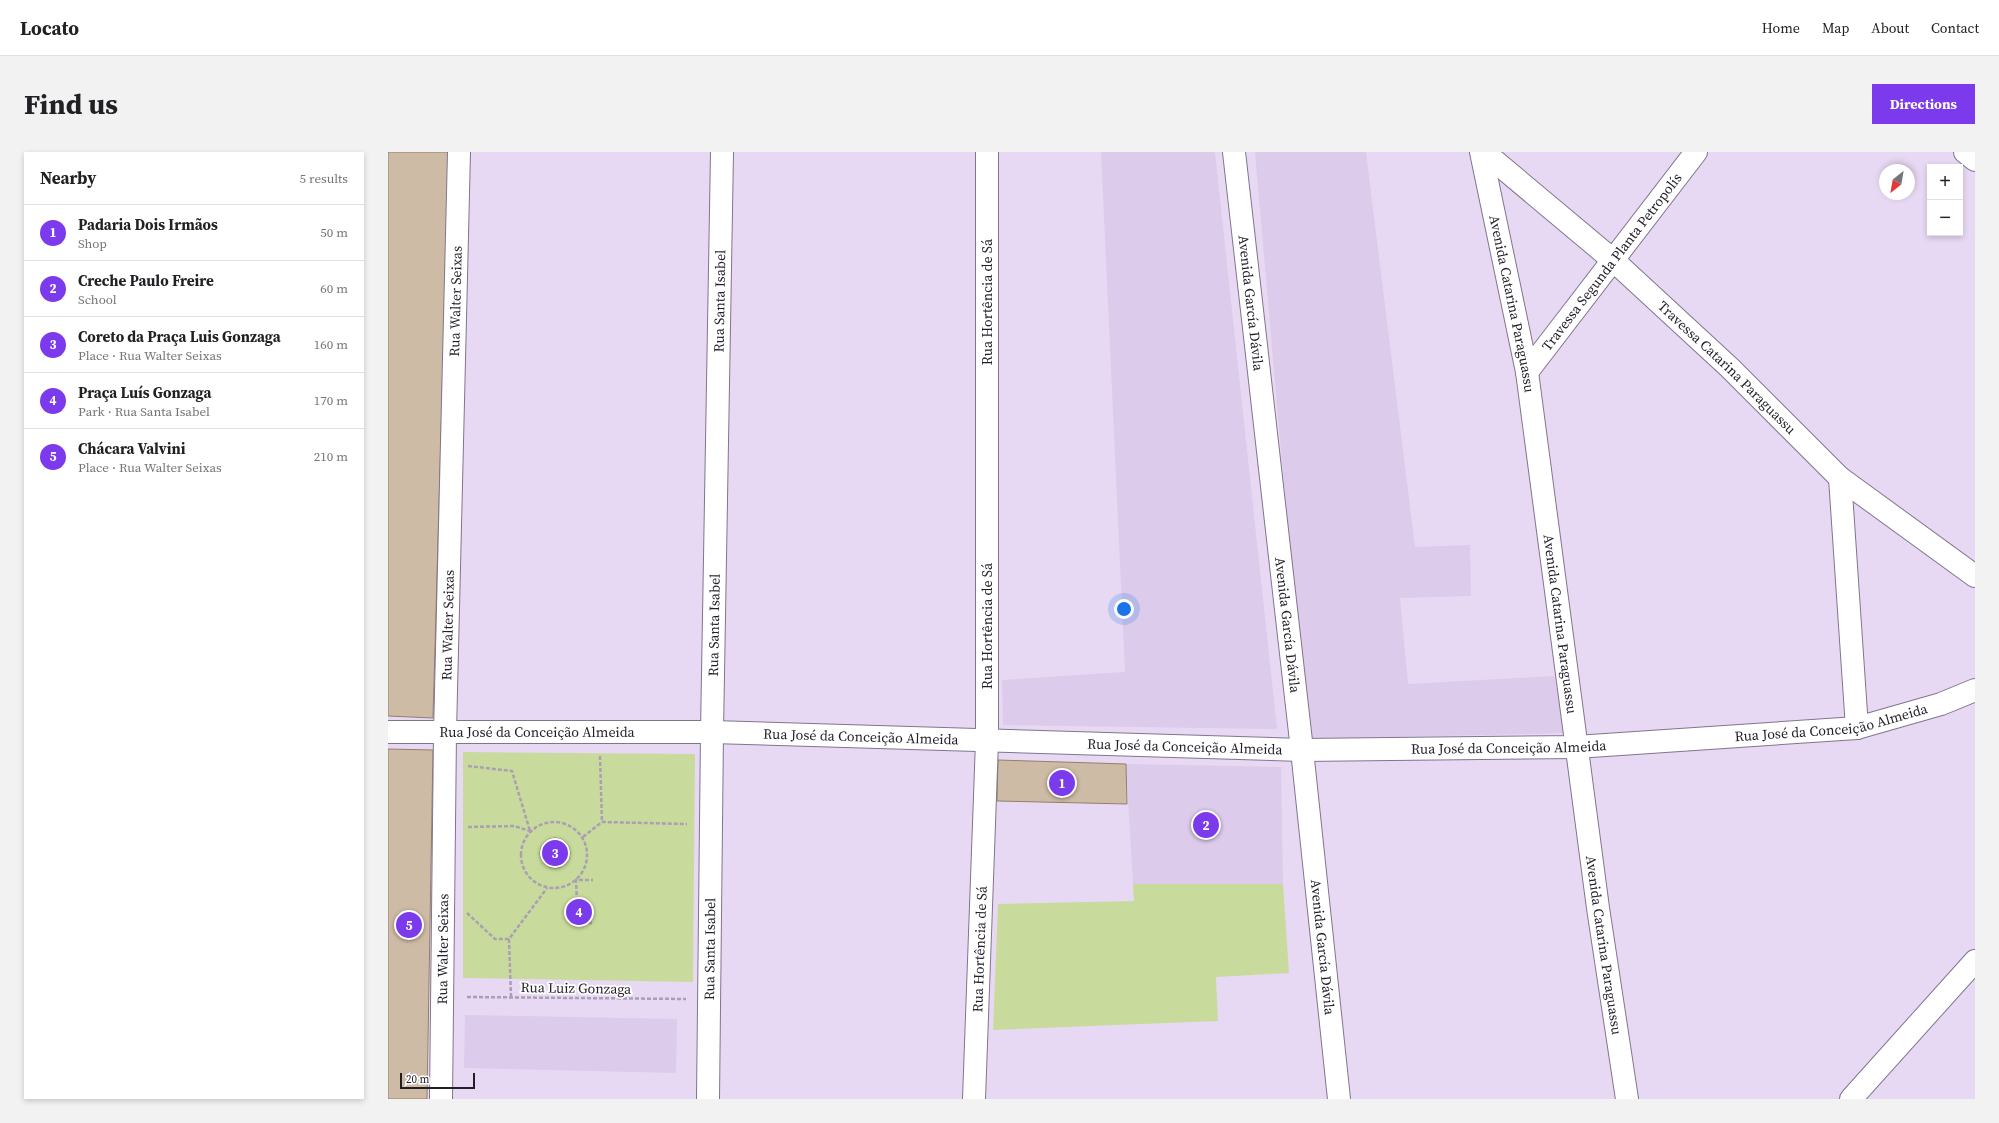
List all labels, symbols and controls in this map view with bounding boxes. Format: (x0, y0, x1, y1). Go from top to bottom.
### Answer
text: Locato (20, 15, 79, 41)
text: Home (1762, 18, 1800, 38)
text: Map (1822, 18, 1849, 38)
text: About (1871, 18, 1909, 38)
text: Contact (1931, 18, 1979, 38)
button: Directions (1872, 84, 1975, 124)
text: Find us (24, 85, 118, 123)
north arrow (1879, 164, 1915, 200)
map controls (1927, 164, 1963, 236)
button: + (1927, 164, 1963, 200)
text: Nearby (40, 166, 96, 190)
street label: Travessa Segunda Planta Petropolís (1537, 169, 1686, 355)
text: 5 results (300, 170, 348, 187)
button: − (1927, 200, 1963, 236)
street label: Avenida Catarina Paraguassu (1484, 213, 1540, 394)
text: Padaria Dois Irmãos (78, 214, 218, 235)
text: 1 (49, 224, 57, 241)
text: 50 m (320, 224, 348, 241)
street label: Avenida García Dávila (1234, 234, 1269, 373)
text: Shop (78, 235, 107, 252)
street label: Rua Hortência de Sá (977, 238, 997, 365)
street label: Rua Walter Seixas (444, 246, 467, 357)
street label: Rua Santa Isabel (709, 250, 730, 353)
text: Creche Paulo Freire (78, 270, 214, 291)
text: 2 (49, 280, 57, 297)
text: 60 m (320, 280, 348, 297)
text: School (78, 291, 117, 308)
street label: Travessa Catarina Paraguassu (1653, 296, 1801, 439)
text: Coreto da Praça Luis Gonzaga (78, 326, 281, 347)
text: 3 (49, 336, 57, 353)
text: 160 m (314, 336, 348, 353)
text: Place · Rua Walter Seixas (78, 347, 222, 364)
text: Praça Luís Gonzaga (78, 382, 211, 403)
text: 4 (49, 392, 57, 409)
text: 170 m (314, 392, 348, 409)
text: Park · Rua Santa Isabel (78, 403, 210, 420)
text: Chácara Valvini (78, 438, 185, 459)
text: 5 (49, 448, 57, 465)
text: 210 m (314, 448, 348, 465)
text: Place · Rua Walter Seixas (78, 459, 222, 476)
street label: Avenida Catarina Paraguassu (1539, 533, 1582, 715)
street label: Avenida García Dávila (1270, 556, 1306, 695)
street label: Rua Hortência de Sá (977, 562, 997, 689)
street label: Rua Walter Seixas (436, 569, 459, 681)
street label: Rua Santa Isabel (703, 574, 725, 676)
your location (1114, 599, 1134, 619)
street label: Rua José da Conceição Almeida (1734, 698, 1931, 746)
street label: Rua José da Conceição Almeida (439, 722, 636, 742)
street label: Rua José da Conceição Almeida (763, 724, 960, 750)
street label: Rua José da Conceição Almeida (1087, 733, 1284, 759)
street label: Rua José da Conceição Almeida (1411, 735, 1608, 759)
pin: 1 (1049, 768, 1075, 798)
pin: 2 (1193, 810, 1219, 840)
pin: 3 (542, 838, 568, 868)
street label: Avenida Catarina Paraguassu (1581, 854, 1627, 1036)
street label: Avenida García Dávila (1306, 878, 1340, 1017)
street label: Rua Hortência de Sá (967, 885, 992, 1013)
street label: Rua Walter Seixas (432, 894, 453, 1004)
pin: 4 (566, 897, 592, 927)
street label: Rua Santa Isabel (699, 898, 720, 1000)
pin: 5 (396, 910, 422, 940)
street label: Rua Luiz Gonzaga (520, 977, 632, 999)
scale bar (400, 1071, 475, 1090)
text: 20 m (406, 1072, 429, 1087)

